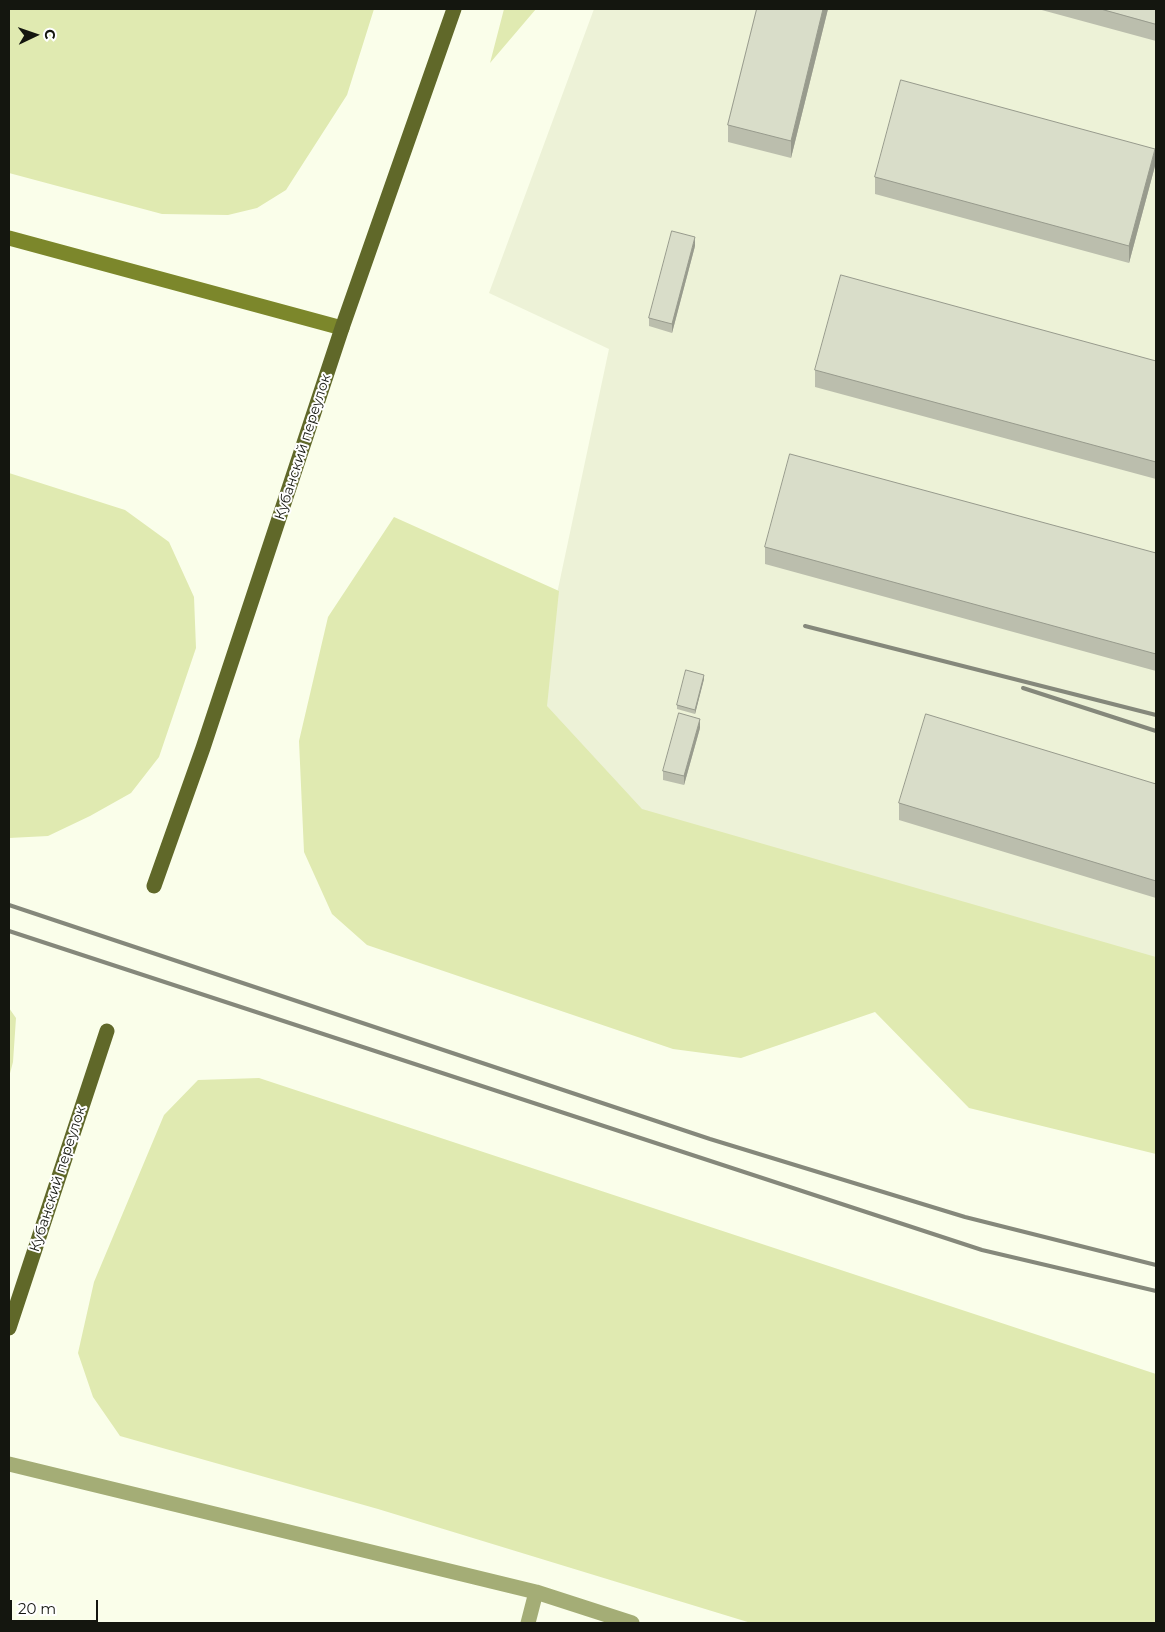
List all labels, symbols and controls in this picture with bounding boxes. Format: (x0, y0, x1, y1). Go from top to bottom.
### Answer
north arrow (10, 10, 60, 60)
text: С (41, 29, 59, 40)
street label: Кубанский переулок (271, 372, 335, 522)
street label: Кубанский переулок (26, 1104, 90, 1254)
scale bar (12, 1590, 100, 1622)
text: 20 m (18, 1599, 56, 1618)

